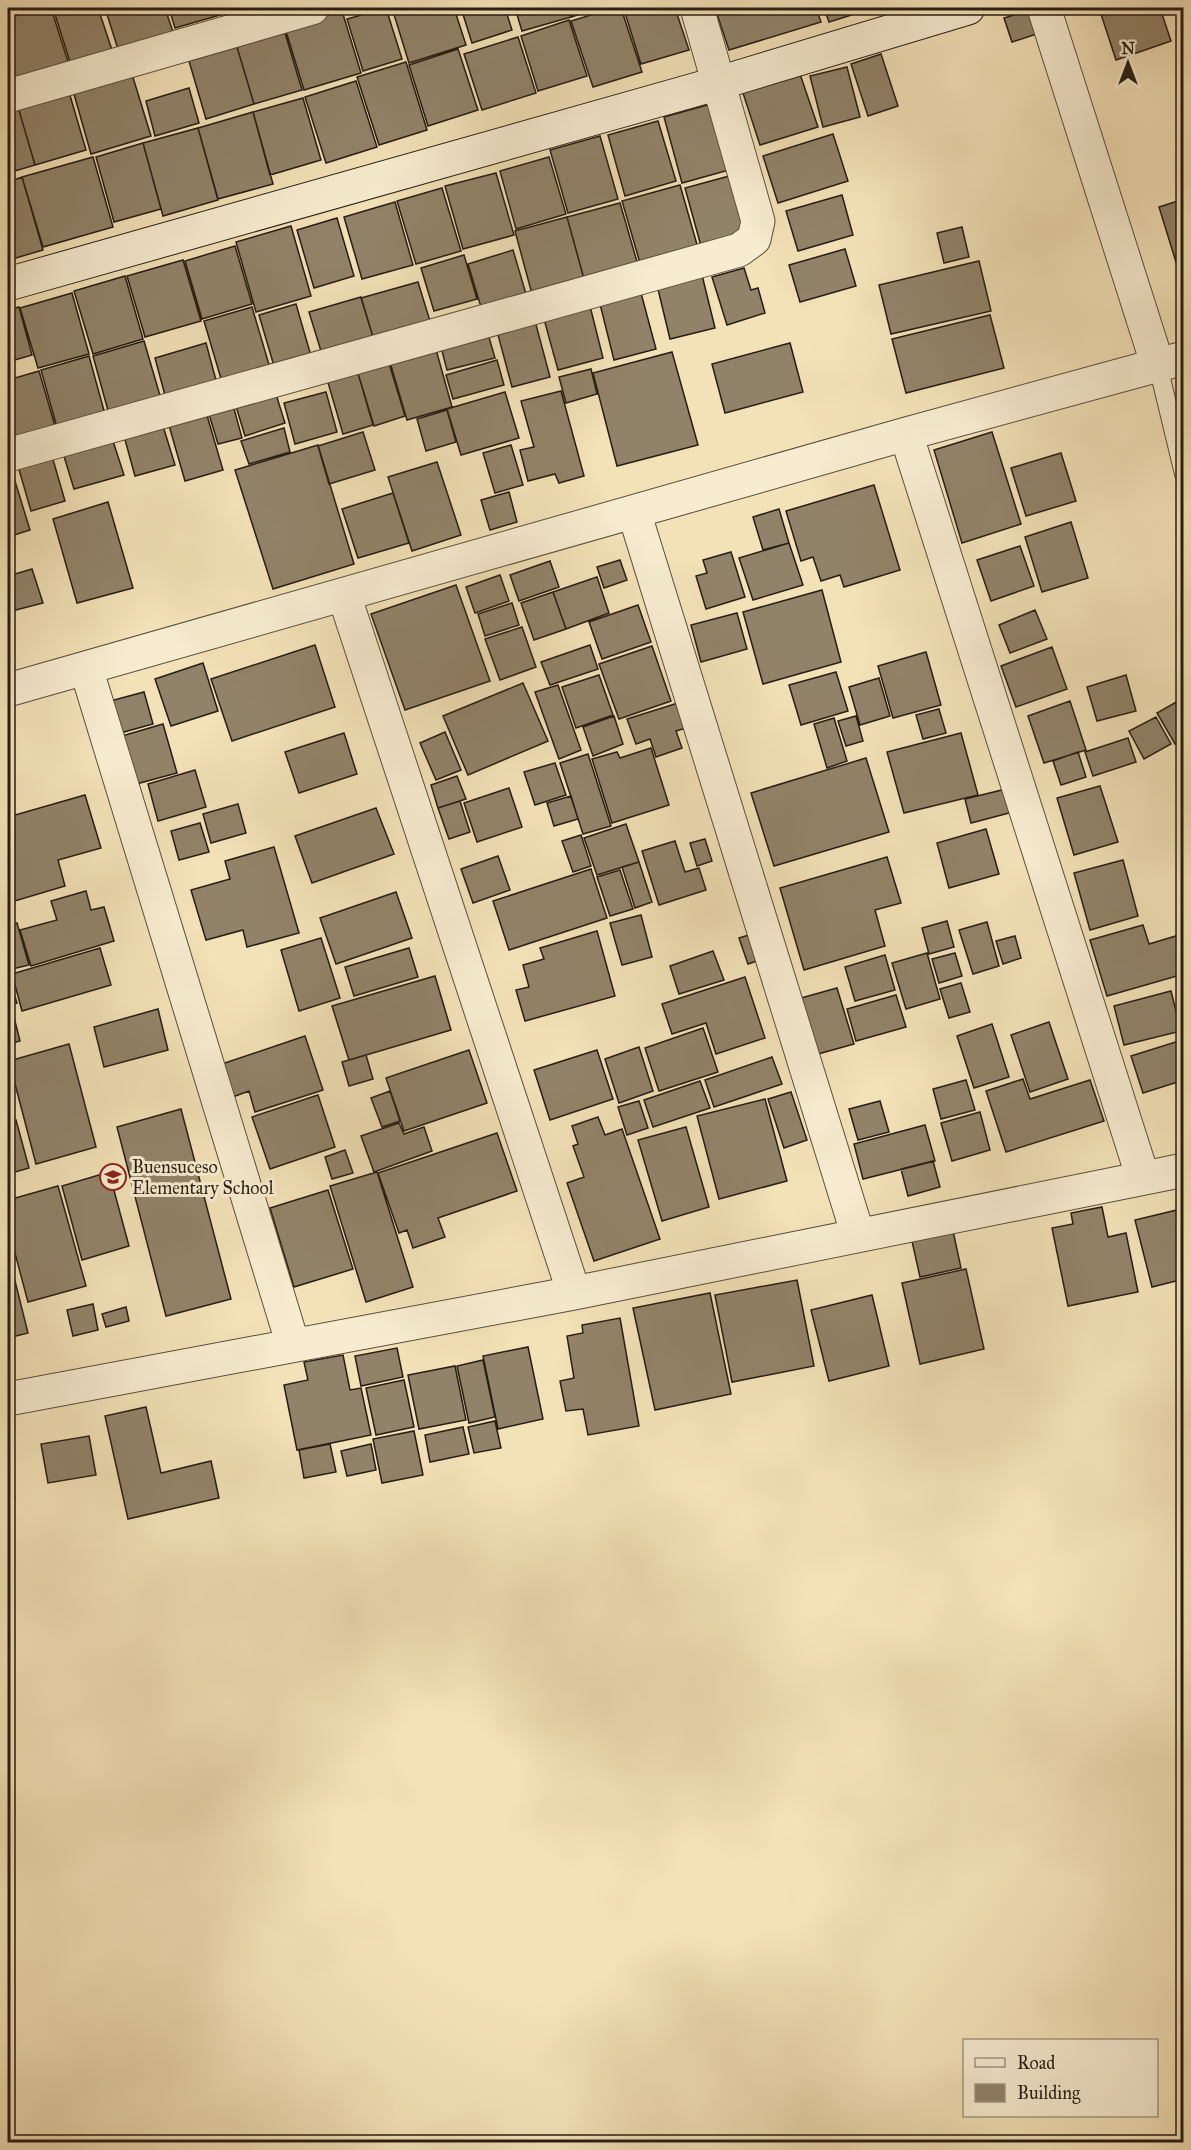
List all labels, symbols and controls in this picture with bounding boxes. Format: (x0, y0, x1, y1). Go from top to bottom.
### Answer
north arrow (1098, 33, 1158, 93)
text: N (1121, 39, 1135, 58)
place label: Buensuceso Elementary School (132, 1156, 274, 1199)
school or university icon: Buensuceso Elementary School (98, 1162, 128, 1192)
legend (963, 2039, 1158, 2117)
text: Road (1017, 2052, 1055, 2074)
text: Building (1017, 2082, 1081, 2105)

